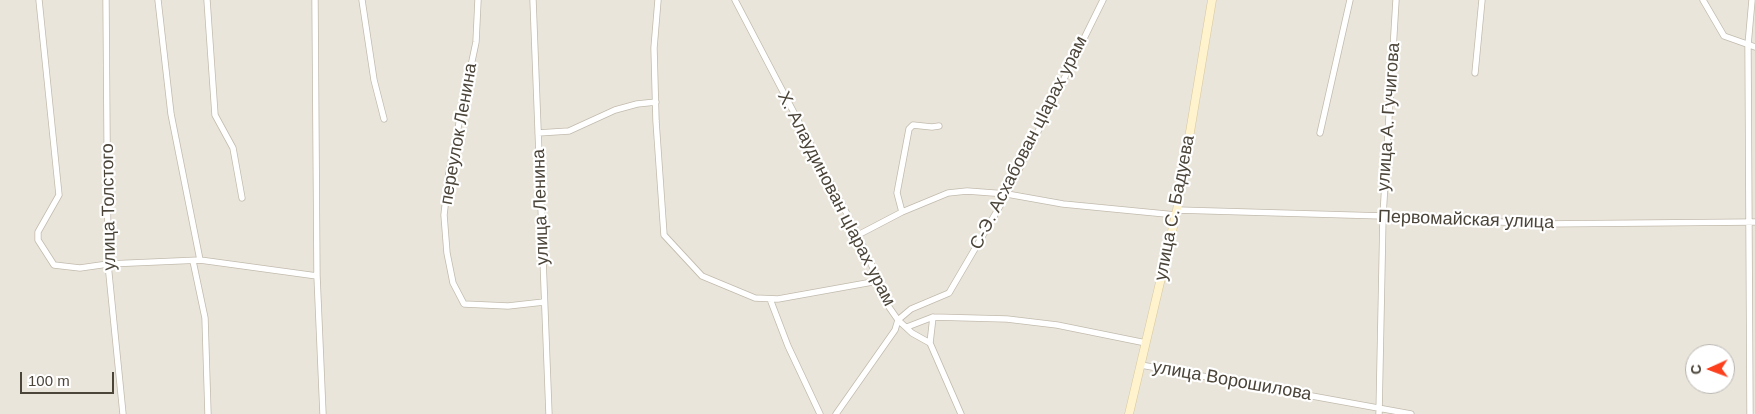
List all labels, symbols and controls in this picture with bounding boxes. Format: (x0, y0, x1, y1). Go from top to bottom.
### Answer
street label: С-Э. Асхабован цIарах урам (966, 33, 1092, 253)
street label: улица А. Гучигова (1373, 42, 1405, 192)
street label: переулок Ленина (436, 61, 482, 207)
street label: Х. Алаудинован цIарах урам (772, 88, 900, 310)
street label: улица С. Бадуева (1150, 133, 1200, 283)
street label: улица Толстого (97, 143, 121, 271)
street label: улица Ленина (528, 149, 554, 265)
street label: Первомайская улица (1378, 206, 1554, 234)
north arrow (1685, 344, 1735, 394)
street label: улица Ворошилова (1151, 356, 1313, 406)
scale bar (22, 362, 116, 394)
text: С (1688, 364, 1704, 375)
text: 100 m (28, 372, 70, 389)

